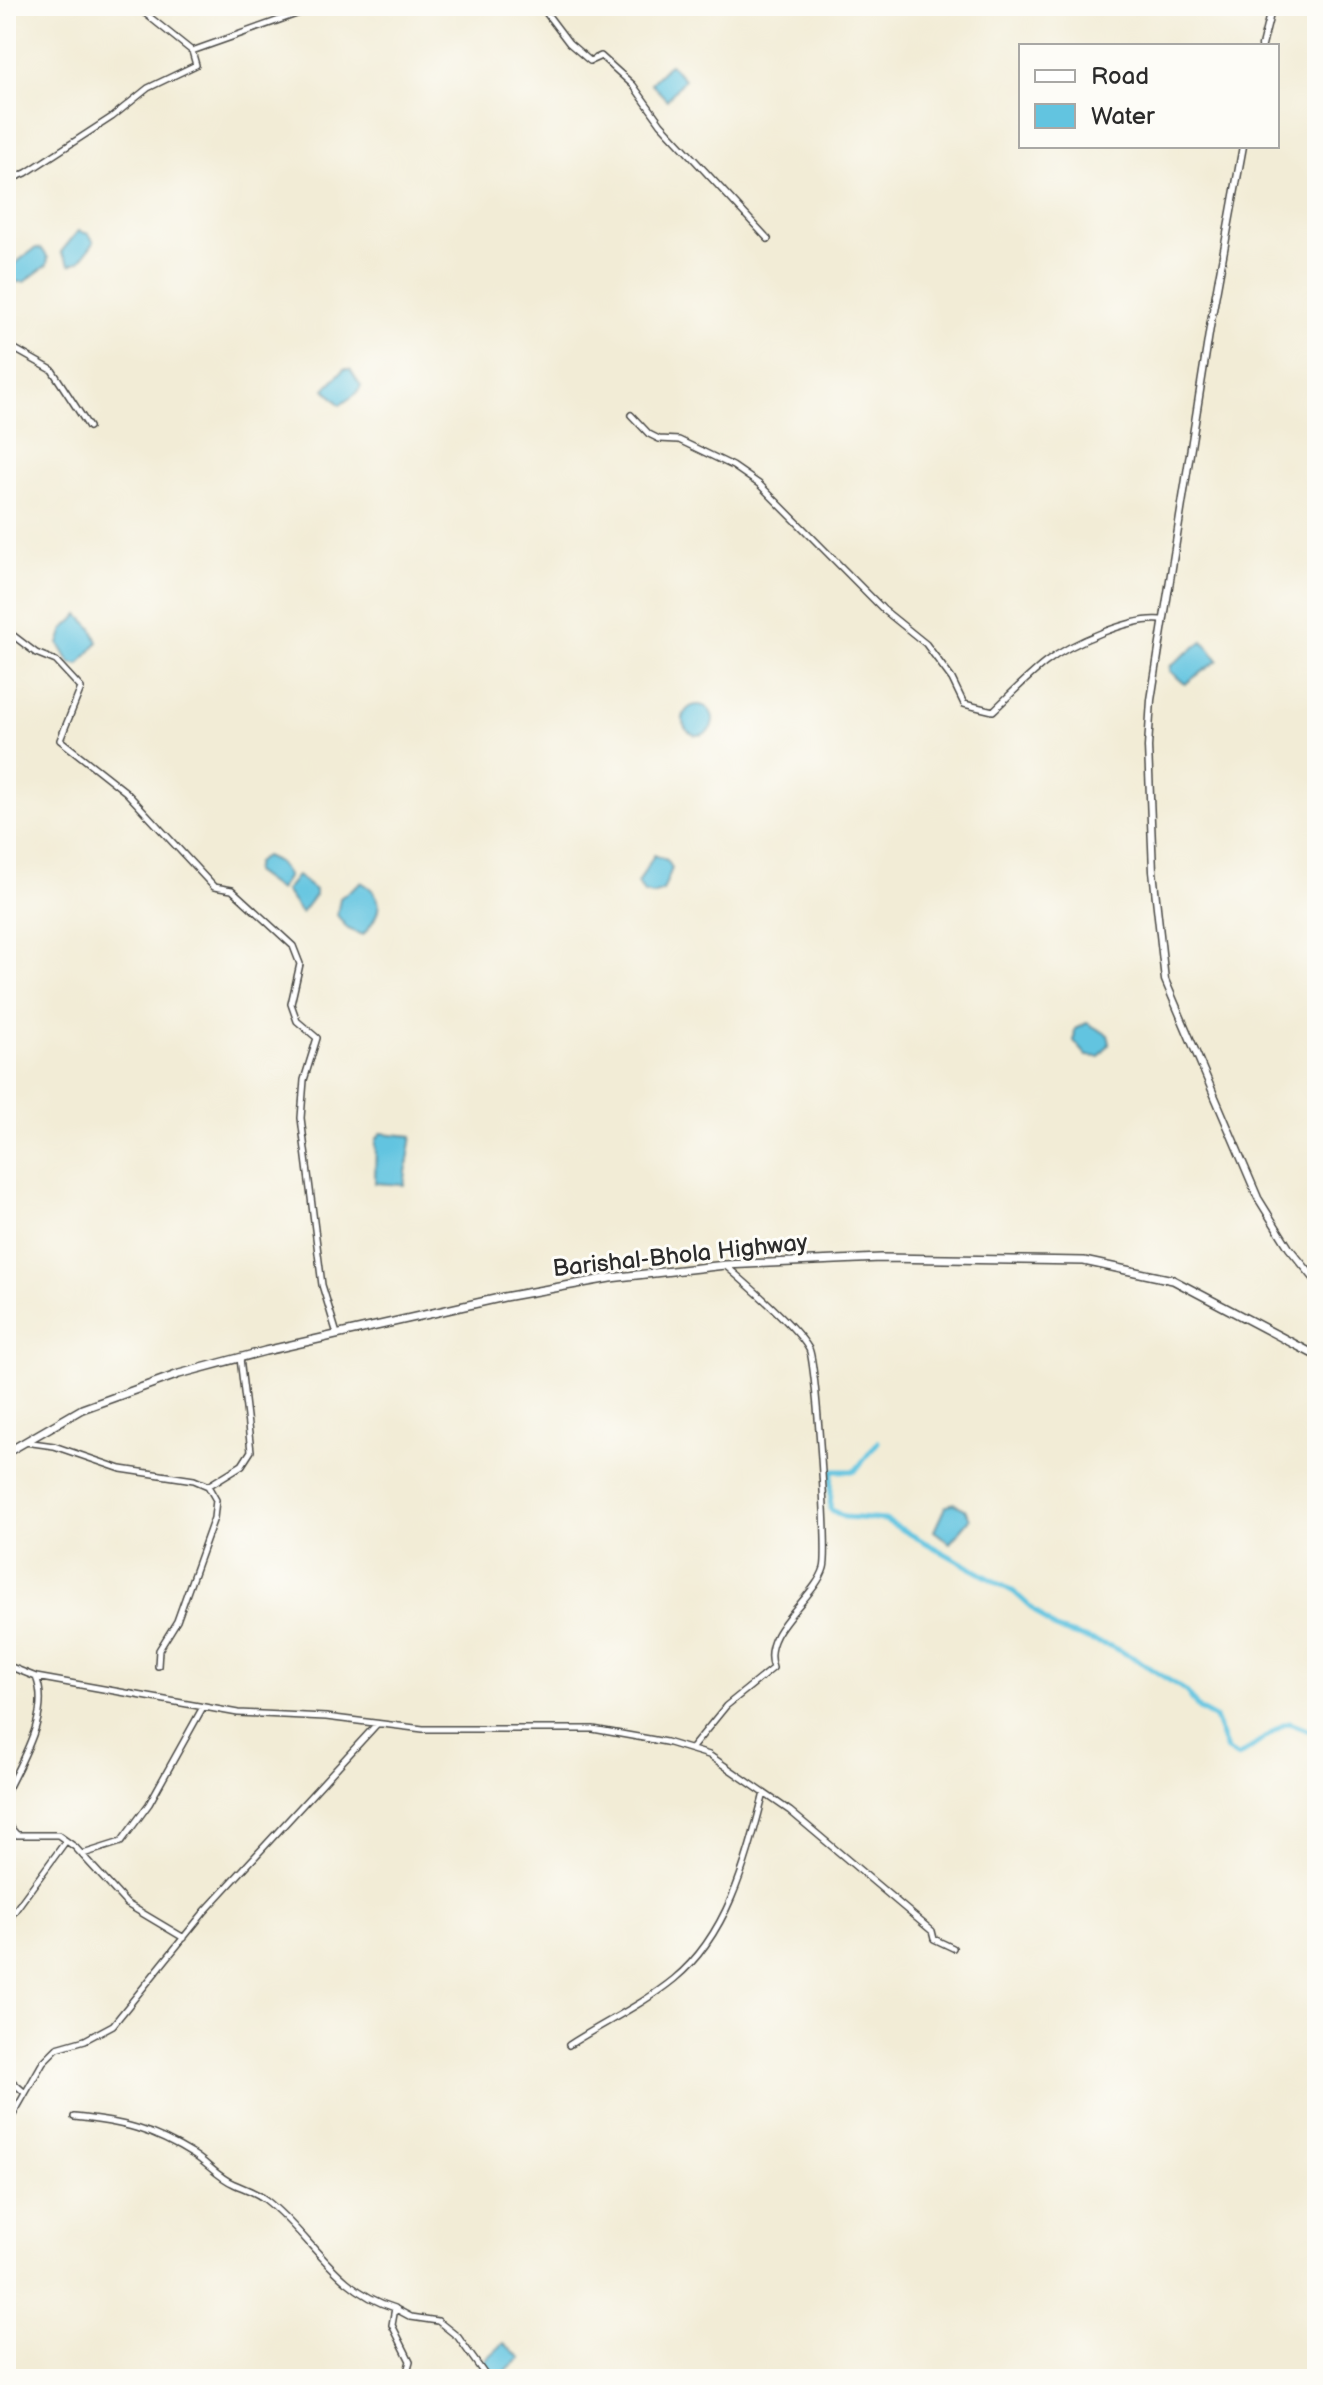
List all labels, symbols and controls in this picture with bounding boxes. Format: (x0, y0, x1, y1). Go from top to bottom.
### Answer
legend (1019, 44, 1279, 148)
text: Road (1091, 62, 1149, 91)
text: Water (1091, 102, 1155, 131)
street label: Barishal-Bhola Highway (551, 1228, 809, 1283)

